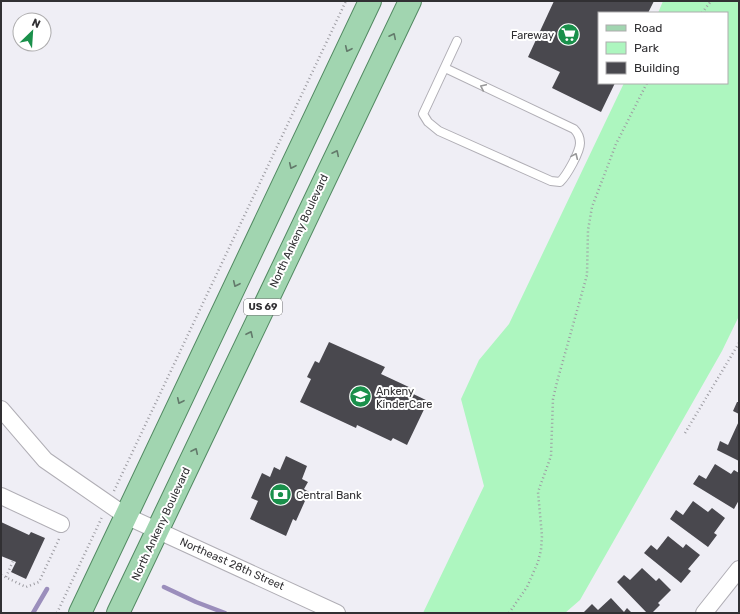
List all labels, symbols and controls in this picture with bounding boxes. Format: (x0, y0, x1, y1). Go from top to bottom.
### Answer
north arrow (12, 12, 52, 52)
legend (598, 12, 728, 84)
text: N (30, 16, 42, 31)
text: Road (634, 21, 662, 35)
supermarket icon: Fareway (556, 22, 582, 48)
place label: Fareway (511, 29, 554, 42)
one-way arrow (388, 33, 396, 40)
text: Park (634, 41, 660, 55)
one-way arrow (345, 45, 353, 52)
text: Building (634, 61, 680, 75)
one-way arrow (480, 84, 488, 92)
one-way arrow (332, 150, 339, 157)
one-way arrow (570, 152, 578, 160)
one-way arrow (289, 162, 297, 170)
street label: North Ankeny Boulevard (267, 172, 331, 290)
one-way arrow (233, 279, 241, 287)
road number: US 69 (244, 299, 282, 315)
one-way arrow (245, 330, 253, 338)
school or university icon: Ankeny KinderCare (348, 384, 374, 410)
place label: Ankeny KinderCare (376, 385, 432, 411)
one-way arrow (177, 397, 185, 405)
one-way arrow (190, 448, 198, 455)
street label: North Ankeny Boulevard (129, 465, 193, 583)
bank icon: Central Bank (267, 482, 293, 508)
place label: Central Bank (296, 489, 362, 502)
street label: Northeast 28th Street (178, 535, 287, 593)

